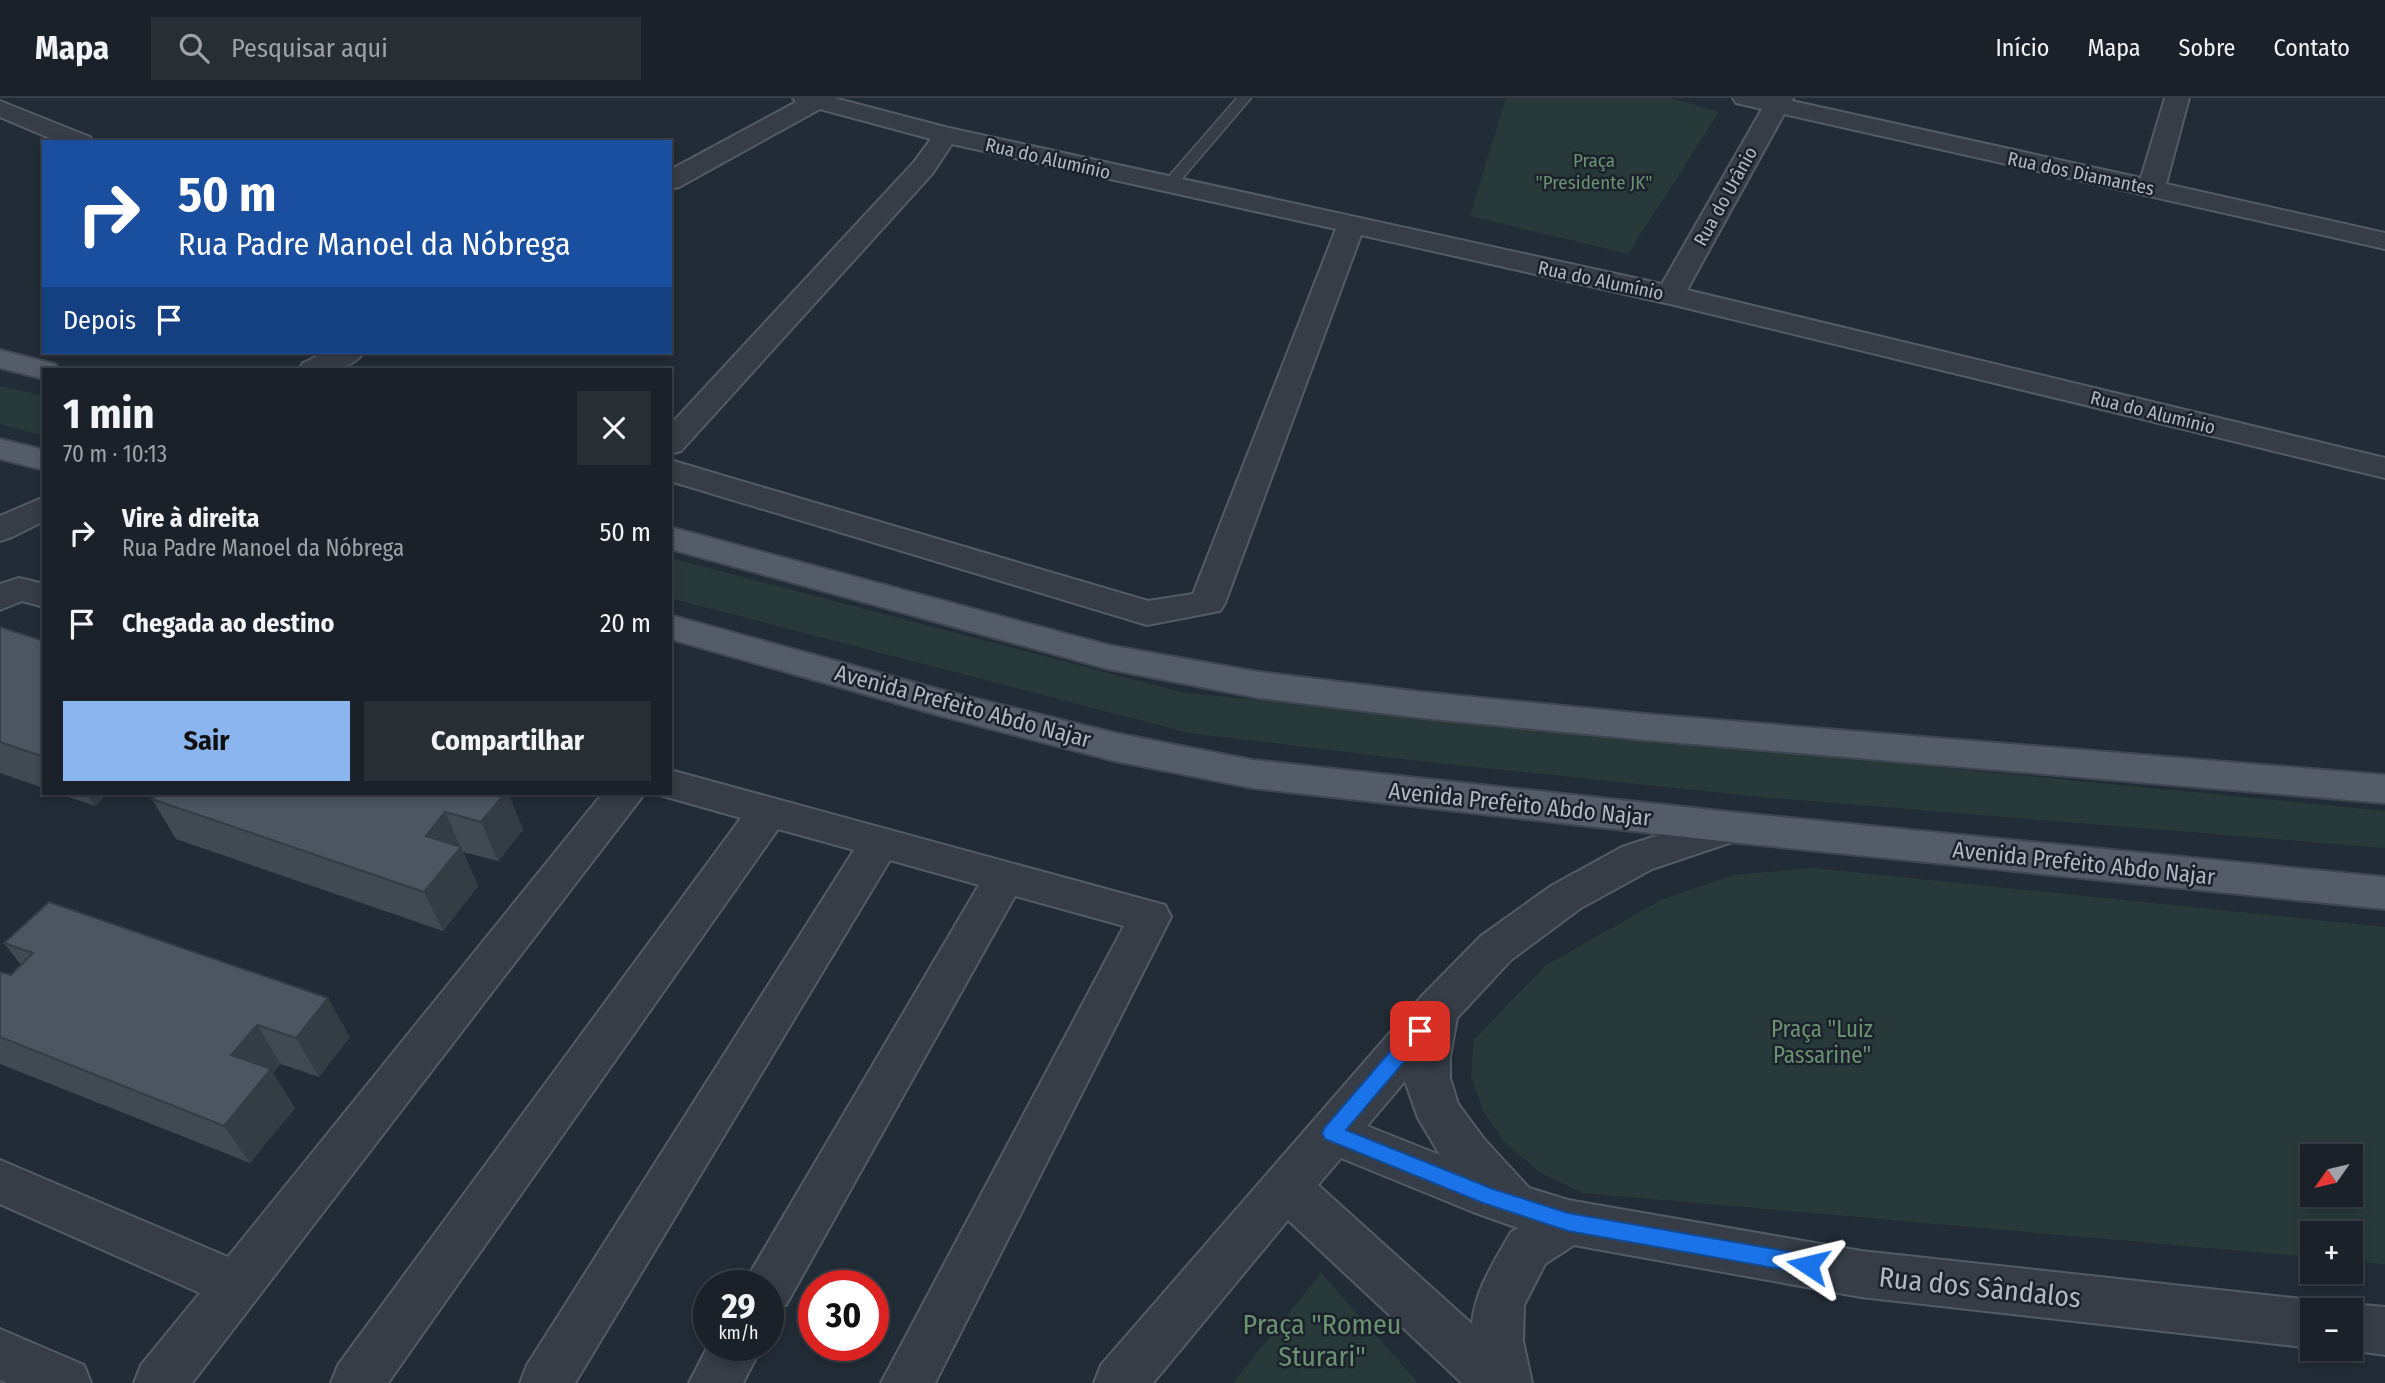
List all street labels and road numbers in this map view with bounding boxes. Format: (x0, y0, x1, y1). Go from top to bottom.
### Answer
street label: Rua do Alumínio (983, 133, 1113, 184)
street label: Rua do Urânio (1689, 143, 1762, 250)
street label: Rua dos Diamantes (2005, 147, 2156, 200)
street label: Rua do Alumínio (1536, 256, 1666, 305)
street label: Rua do Alumínio (2088, 386, 2218, 439)
street label: Avenida Prefeito Abdo Najar (832, 658, 1094, 754)
street label: Avenida Prefeito Abdo Najar (1387, 776, 1653, 832)
street label: Avenida Prefeito Abdo Najar (1951, 835, 2217, 891)
street label: Rua dos Sândalos (1877, 1260, 2083, 1315)

